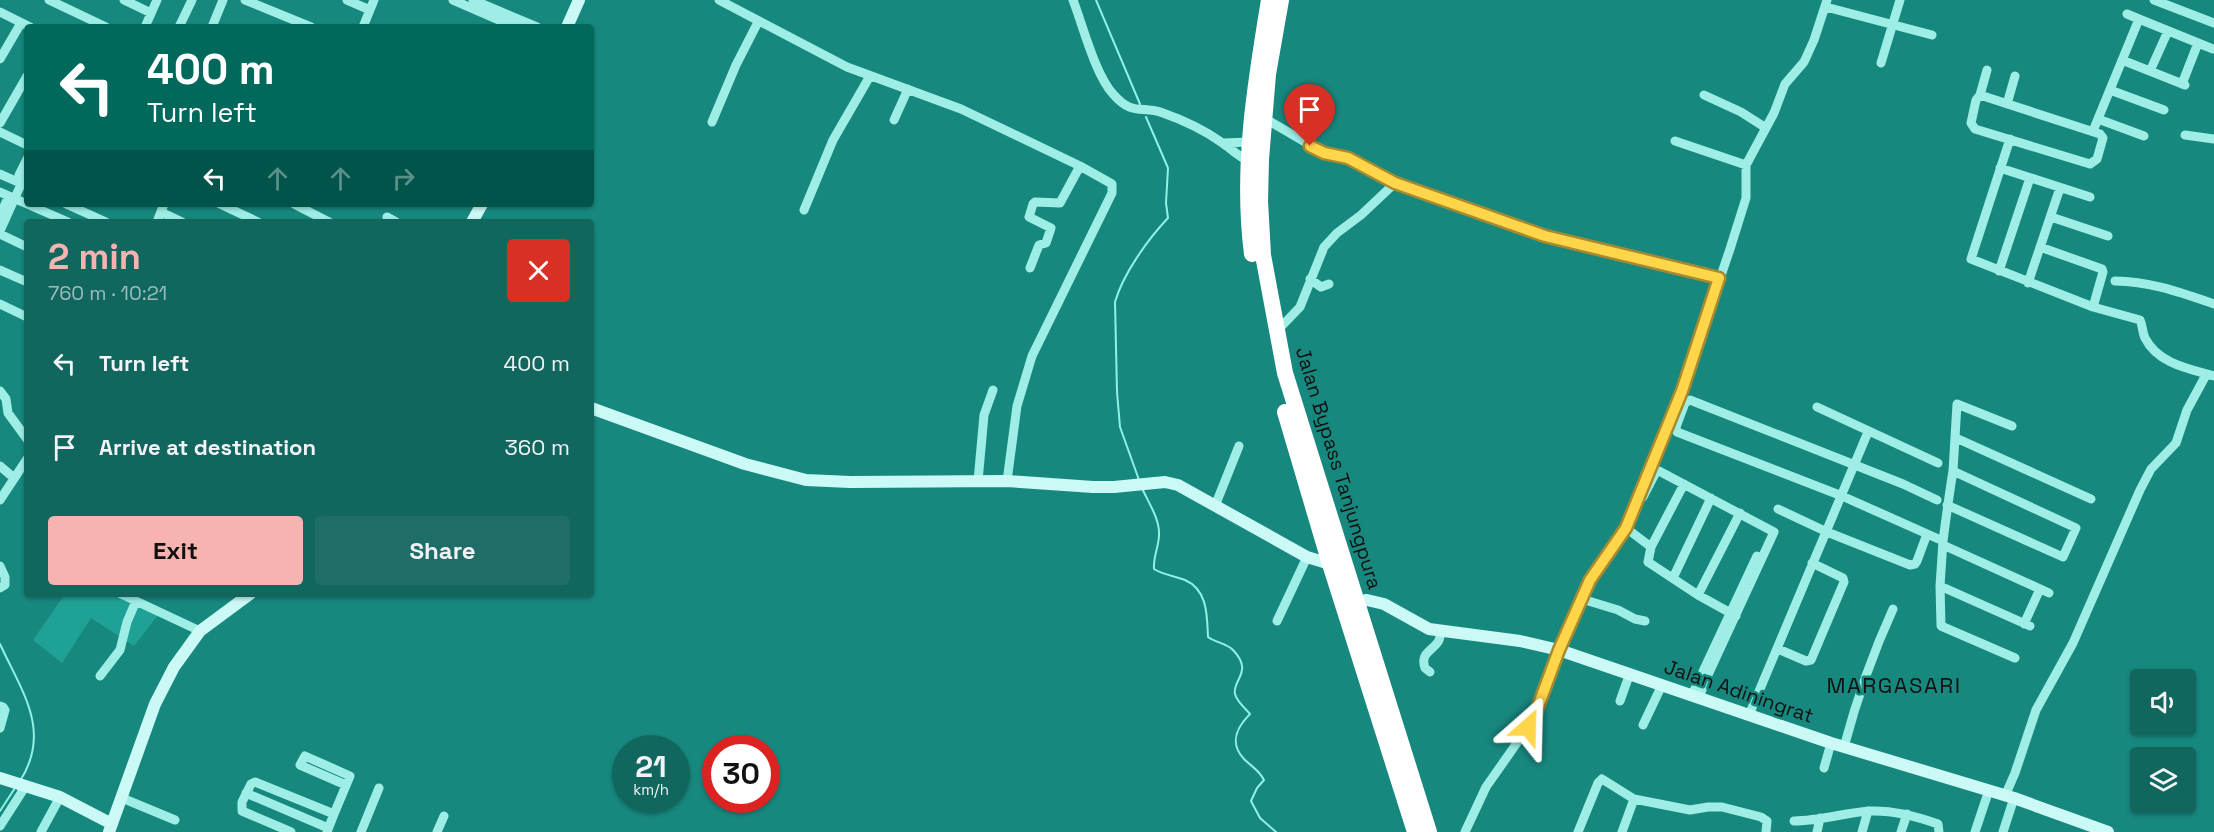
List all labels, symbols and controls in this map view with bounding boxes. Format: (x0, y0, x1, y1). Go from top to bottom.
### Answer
text: 400 m (147, 43, 275, 96)
icon: left (48, 48, 126, 126)
pin (1284, 84, 1335, 146)
icon: arrive (1293, 93, 1326, 126)
text: Turn left (147, 95, 257, 130)
icon: left (198, 162, 231, 195)
icon: ahead (261, 162, 294, 195)
icon: ahead (324, 162, 357, 195)
icon: right (387, 162, 420, 195)
text: 2 min (48, 234, 141, 280)
button: close (507, 239, 570, 302)
text: 760 m · 10:21 (48, 280, 167, 306)
street label: Jalan Bypass Tanjungpura (1290, 344, 1388, 592)
icon: left (48, 347, 81, 380)
text: Turn left (99, 349, 189, 377)
text: 400 m (503, 349, 570, 377)
icon: arrive (48, 431, 81, 464)
text: Arrive at destination (99, 433, 316, 461)
text: 360 m (505, 433, 570, 461)
button: Exit (48, 516, 303, 585)
button: Share (315, 516, 570, 585)
street label: Jalan Adiningrat (1661, 653, 1817, 729)
map controls (2130, 669, 2196, 813)
button: sound (2130, 669, 2196, 735)
district label: MARGASARI (1826, 671, 1962, 699)
position arrow (1496, 695, 1560, 759)
speed limit sign: 30 (702, 735, 780, 813)
text: 21 (635, 747, 667, 786)
button: layers (2130, 747, 2196, 813)
text: km/h (633, 780, 669, 799)

